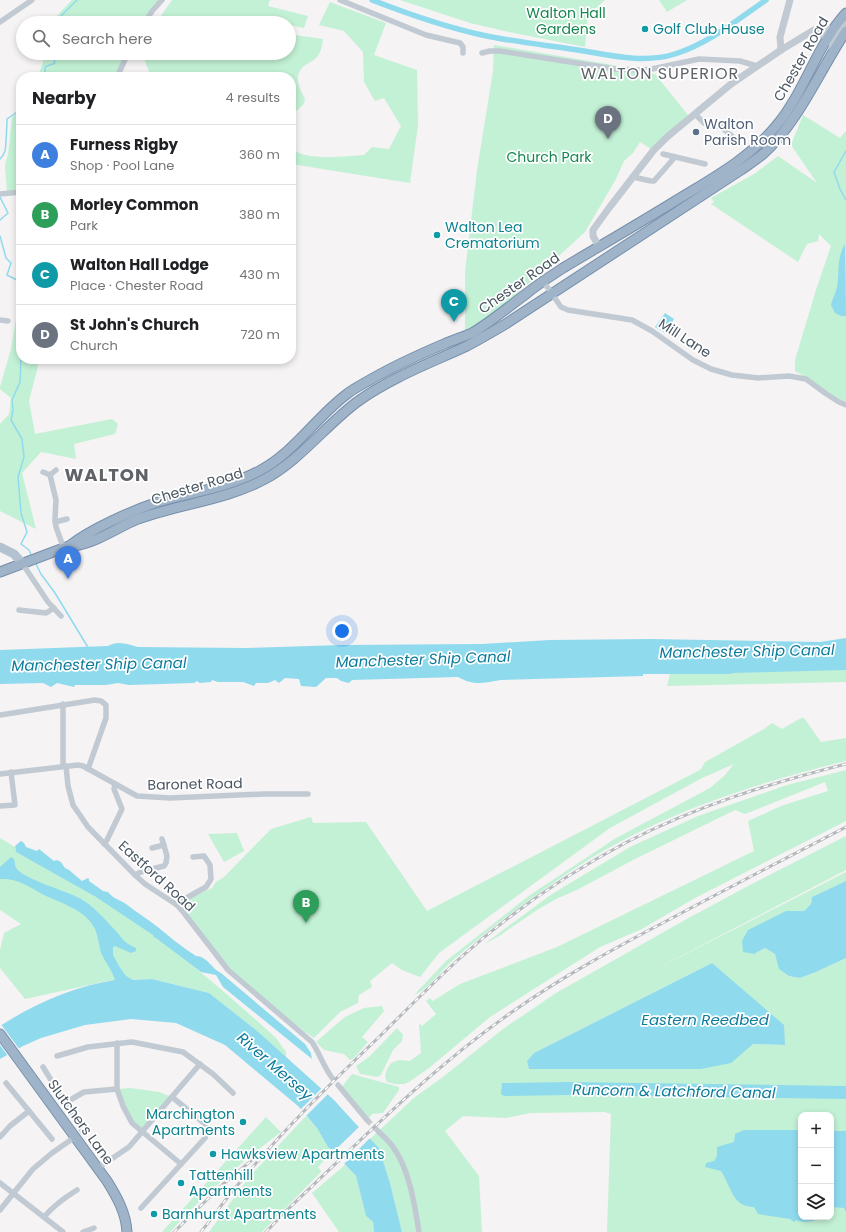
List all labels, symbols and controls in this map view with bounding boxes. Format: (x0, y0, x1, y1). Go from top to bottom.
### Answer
park label: Walton Hall Gardens (526, 3, 606, 39)
street label: Chester Road (769, 13, 833, 105)
search box (16, 16, 296, 60)
place label: Golf Club House (653, 19, 765, 39)
marker: Golf Club House (640, 24, 650, 34)
icon: search (30, 27, 52, 49)
text: Search here (62, 28, 152, 49)
district label: WALTON SUPERIOR (581, 62, 739, 85)
text: Nearby (32, 86, 96, 110)
text: 4 results (226, 88, 280, 107)
pin: D (595, 106, 621, 139)
place label: Walton Parish Room (704, 114, 791, 150)
marker: Walton Parish Room (691, 127, 701, 137)
text: Furness Rigby (70, 134, 178, 155)
text: A (40, 145, 50, 164)
text: 360 m (239, 145, 280, 164)
park label: Church Park (506, 147, 592, 167)
text: Shop · Pool Lane (70, 156, 174, 175)
text: Morley Common (70, 194, 199, 215)
text: B (41, 205, 49, 224)
text: 380 m (239, 205, 280, 224)
text: Park (70, 216, 98, 235)
place label: Walton Lea Crematorium (445, 217, 540, 253)
marker: Walton Lea Crematorium (432, 230, 442, 240)
street label: Chester Road (474, 248, 564, 318)
text: Walton Hall Lodge (70, 254, 209, 275)
text: C (40, 265, 50, 284)
text: 430 m (239, 265, 280, 284)
text: Place · Chester Road (70, 276, 203, 295)
pin: C (441, 289, 467, 322)
street label: Mill Lane (655, 313, 716, 363)
text: St John's Church (70, 314, 199, 335)
text: D (40, 325, 50, 344)
text: 720 m (240, 325, 280, 344)
text: Church (70, 336, 118, 355)
district label: WALTON (64, 462, 150, 487)
street label: Chester Road (149, 463, 245, 509)
pin: A (55, 546, 81, 579)
your location (332, 621, 352, 641)
water label: Manchester Ship Canal (659, 639, 835, 663)
water label: Manchester Ship Canal (335, 645, 511, 673)
water label: Manchester Ship Canal (11, 652, 187, 676)
street label: Baronet Road (147, 773, 243, 795)
street label: Eastford Road (114, 836, 200, 916)
pin: B (293, 890, 319, 923)
water label: Eastern Reedbed (641, 1009, 770, 1030)
water label: River Mersey (233, 1027, 318, 1105)
street label: Slutchers Lane (43, 1075, 119, 1169)
water label: Runcorn & Latchford Canal (572, 1079, 776, 1103)
place label: Marchington Apartments (146, 1104, 235, 1140)
map controls (798, 1112, 834, 1220)
button: + (798, 1112, 834, 1148)
marker: Marchington Apartments (238, 1117, 248, 1127)
place label: Hawksview Apartments (221, 1144, 385, 1164)
button: − (798, 1148, 834, 1184)
marker: Hawksview Apartments (208, 1149, 218, 1159)
place label: Tattenhill Apartments (189, 1165, 272, 1201)
marker: Tattenhill Apartments (176, 1178, 186, 1188)
button: layers (798, 1184, 834, 1220)
place label: Barnhurst Apartments (162, 1204, 317, 1224)
marker: Barnhurst Apartments (149, 1209, 159, 1219)

